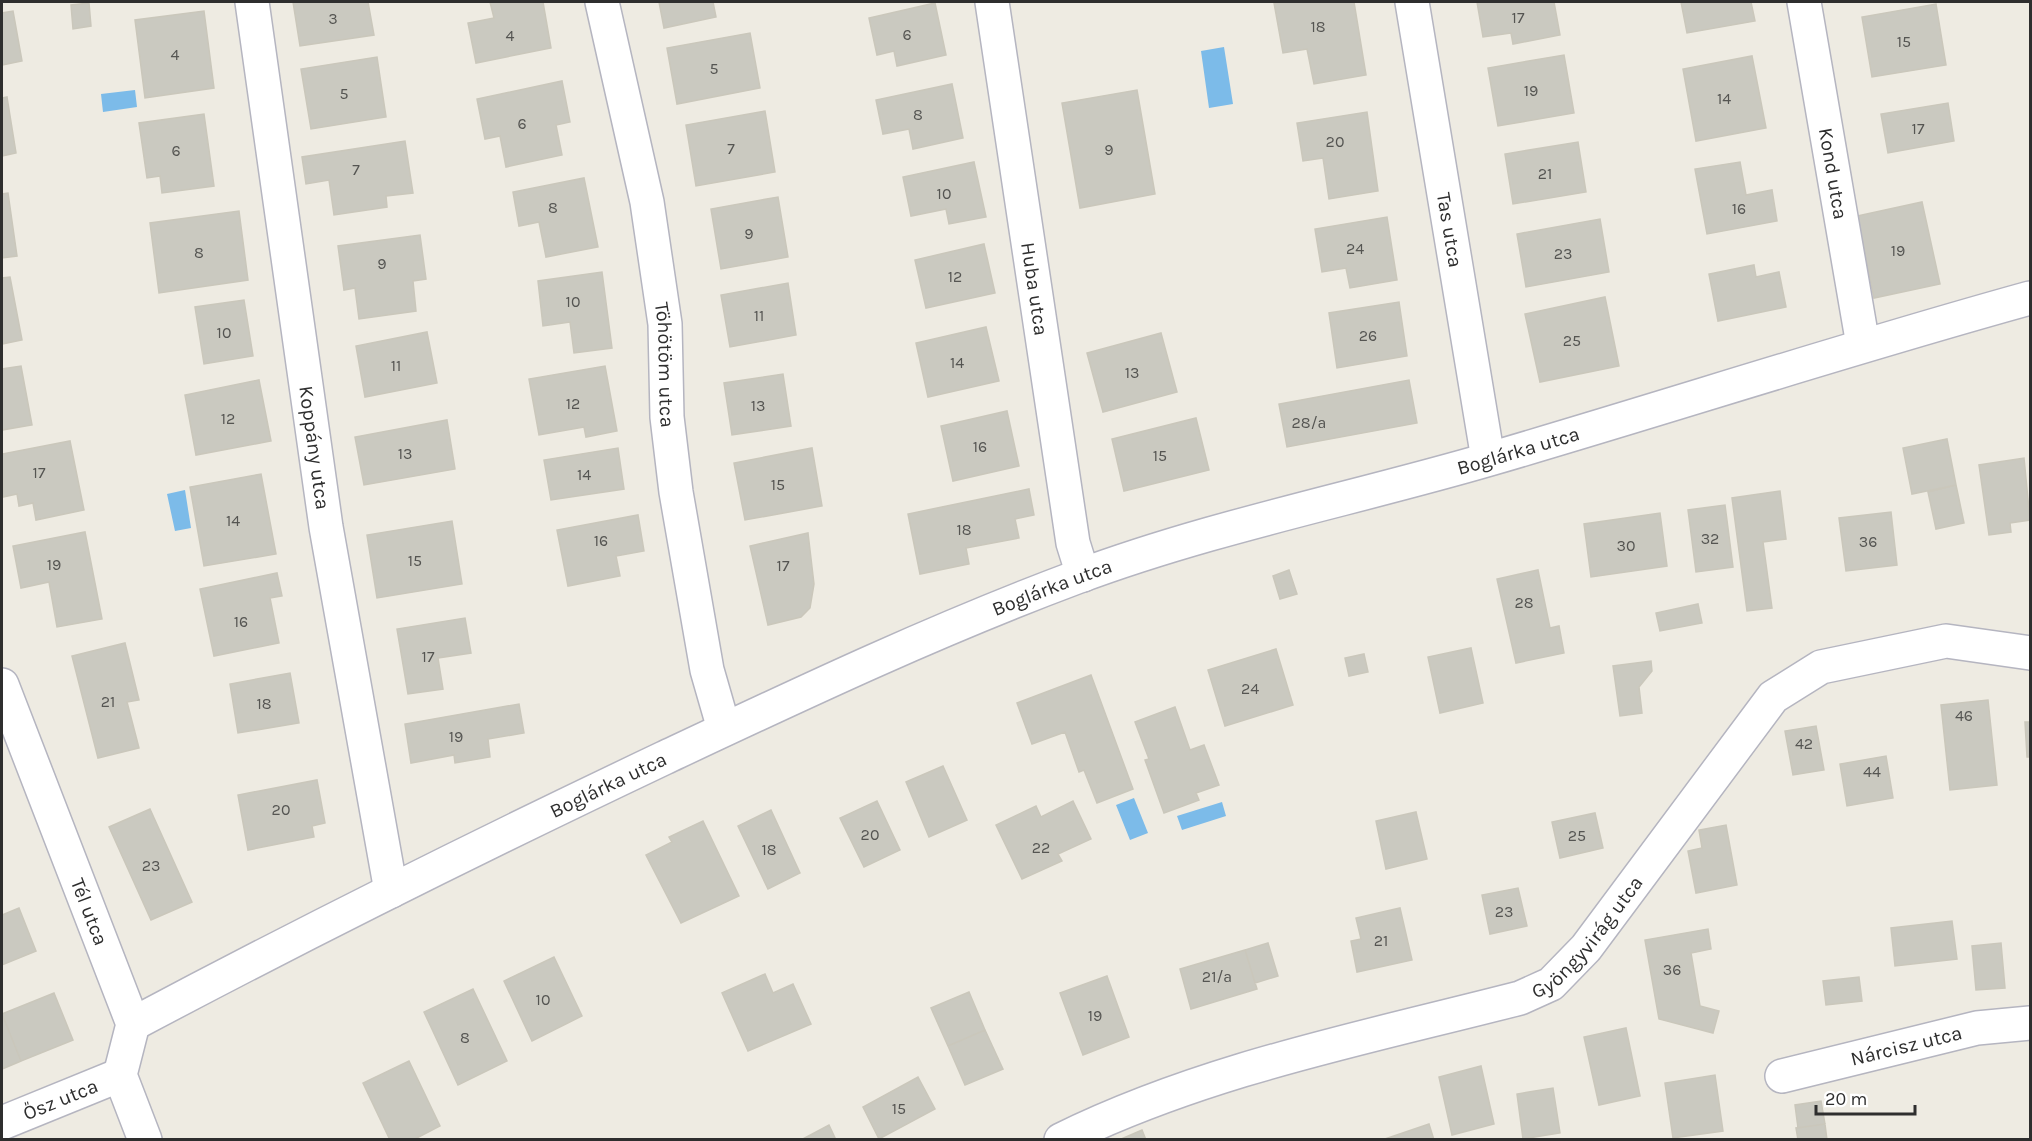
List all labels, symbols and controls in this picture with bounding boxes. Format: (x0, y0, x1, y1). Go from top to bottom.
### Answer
house number: 17 (1512, 8, 1525, 27)
house number: 3 (328, 9, 338, 28)
house number: 18 (1310, 17, 1326, 36)
house number: 6 (902, 25, 912, 44)
house number: 4 (506, 26, 515, 45)
house number: 15 (1897, 32, 1911, 51)
house number: 4 (171, 45, 180, 64)
house number: 5 (709, 59, 719, 78)
house number: 19 (1524, 81, 1538, 100)
house number: 5 (339, 84, 349, 103)
house number: 14 (1717, 89, 1731, 108)
house number: 8 (913, 105, 923, 124)
house number: 6 (517, 114, 527, 133)
house number: 17 (1912, 119, 1925, 138)
street label: Kond utca (1814, 126, 1853, 221)
house number: 20 (1326, 132, 1344, 151)
house number: 7 (727, 139, 735, 158)
house number: 9 (1104, 140, 1114, 159)
house number: 6 (171, 141, 181, 160)
house number: 7 (352, 160, 360, 179)
house number: 21 (1538, 164, 1552, 183)
house number: 10 (937, 184, 951, 203)
street label: Tas utca (1432, 191, 1467, 269)
house number: 8 (548, 198, 558, 217)
house number: 16 (1732, 199, 1746, 218)
house number: 9 (744, 224, 754, 243)
house number: 24 (1346, 239, 1364, 258)
street label: Huba utca (1017, 241, 1053, 337)
house number: 19 (1891, 241, 1905, 260)
house number: 8 (194, 243, 204, 262)
house number: 23 (1554, 244, 1572, 263)
house number: 9 (377, 254, 387, 273)
house number: 12 (948, 267, 962, 286)
house number: 10 (566, 292, 580, 311)
street label: Töhötöm utca (650, 301, 680, 429)
house number: 11 (754, 306, 764, 325)
house number: 10 (217, 323, 231, 342)
house number: 26 (1359, 326, 1377, 345)
house number: 25 (1563, 331, 1581, 350)
house number: 14 (950, 353, 964, 372)
house number: 11 (391, 356, 401, 375)
house number: 13 (1125, 363, 1139, 382)
street label: Koppány utca (295, 384, 335, 511)
house number: 12 (566, 394, 580, 413)
house number: 13 (751, 396, 765, 415)
house number: 12 (221, 409, 235, 428)
house number: 28/a (1292, 413, 1326, 432)
street label: Boglárka utca (1454, 422, 1582, 479)
house number: 16 (973, 437, 987, 456)
house number: 13 (398, 444, 412, 463)
house number: 15 (1153, 446, 1167, 465)
house number: 17 (33, 463, 46, 482)
house number: 14 (577, 465, 591, 484)
house number: 15 (771, 475, 785, 494)
house number: 14 (226, 511, 240, 530)
house number: 18 (956, 520, 972, 539)
house number: 32 (1701, 529, 1719, 548)
house number: 16 (594, 531, 608, 550)
house number: 36 (1859, 532, 1877, 551)
house number: 30 (1617, 536, 1635, 555)
house number: 15 (408, 551, 422, 570)
street label: Boglárka utca (989, 554, 1115, 621)
house number: 19 (47, 555, 61, 574)
house number: 17 (777, 556, 790, 575)
house number: 28 (1514, 593, 1534, 612)
house number: 16 (234, 612, 248, 631)
house number: 17 (422, 647, 435, 666)
house number: 24 (1241, 679, 1259, 698)
house number: 21 (101, 692, 115, 711)
house number: 18 (256, 694, 272, 713)
house number: 46 (1955, 706, 1973, 725)
house number: 19 (449, 727, 463, 746)
house number: 42 (1795, 734, 1813, 753)
street label: Boglárka utca (546, 747, 670, 823)
house number: 44 (1863, 762, 1881, 781)
house number: 20 (272, 800, 290, 819)
house number: 20 (861, 825, 879, 844)
house number: 25 (1568, 826, 1586, 845)
house number: 22 (1032, 838, 1050, 857)
house number: 18 (761, 840, 777, 859)
house number: 23 (142, 856, 160, 875)
street label: Gyöngyvirág utca (1528, 871, 1647, 1003)
street label: Tél utca (66, 875, 113, 949)
house number: 23 (1495, 902, 1513, 921)
house number: 21 (1374, 931, 1388, 950)
house number: 36 (1663, 960, 1681, 979)
house number: 21/a (1202, 967, 1232, 986)
house number: 10 (536, 990, 550, 1009)
house number: 19 (1088, 1006, 1102, 1025)
street label: Nárcisz utca (1848, 1021, 1964, 1070)
house number: 8 (460, 1028, 470, 1047)
street label: Ősz utca (20, 1074, 101, 1125)
scale bar (1816, 1078, 1915, 1116)
text: 20 m (1825, 1088, 1867, 1110)
house number: 15 (892, 1099, 906, 1118)

